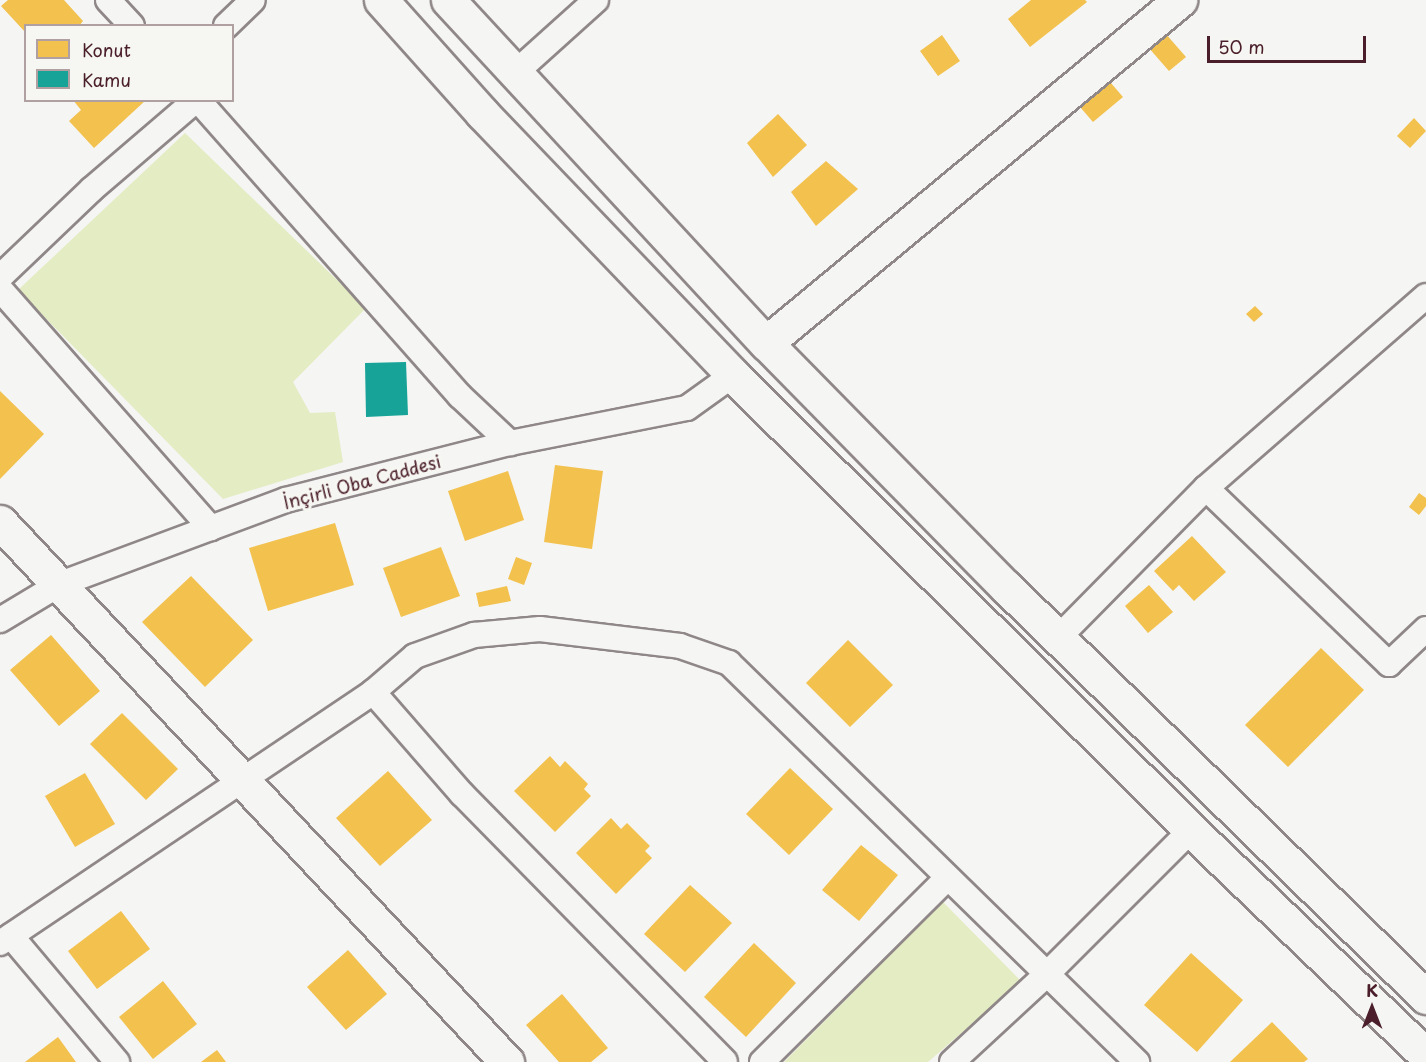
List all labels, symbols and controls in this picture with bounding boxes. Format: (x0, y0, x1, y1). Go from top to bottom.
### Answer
legend (24, 24, 234, 102)
scale bar (1210, 24, 1369, 62)
text: 50 m (1218, 33, 1265, 60)
text: Konut (82, 36, 131, 63)
text: Kamu (82, 66, 131, 93)
street label: İnçirli Oba Caddesi (279, 450, 445, 514)
north arrow (1342, 978, 1402, 1038)
text: K (1366, 978, 1378, 1002)

